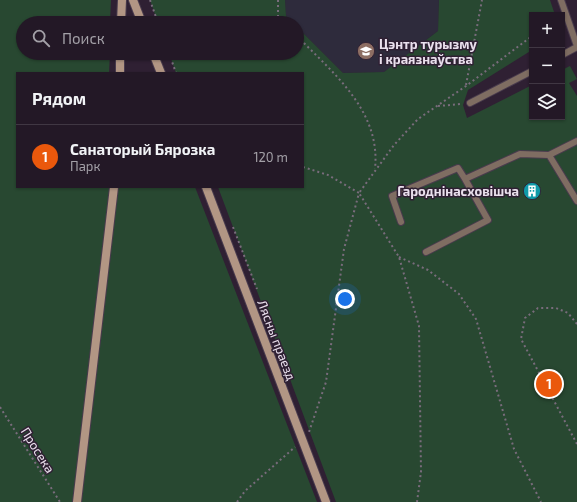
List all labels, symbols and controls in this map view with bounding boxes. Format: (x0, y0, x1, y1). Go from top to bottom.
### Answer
map controls (529, 12, 565, 120)
button: + (529, 12, 565, 48)
search box (16, 16, 304, 60)
icon: search (30, 27, 52, 49)
text: Поиск (62, 29, 105, 47)
place label: Цэнтр турызму і краязнаўства (379, 36, 477, 67)
school or university icon: Цэнтр турызму і краязнаўства (356, 41, 376, 61)
button: − (529, 48, 565, 84)
button: layers (529, 84, 565, 120)
text: Рядом (32, 88, 86, 108)
text: Санаторый Бярозка (70, 140, 215, 158)
text: 1 (42, 149, 48, 165)
text: 120 m (253, 149, 288, 165)
text: Парк (70, 158, 100, 174)
building icon: Гароднінасховішча (522, 181, 542, 201)
place label: Гароднінасховішча (397, 183, 519, 199)
your location (335, 289, 355, 309)
street label: Лясны праезд (254, 297, 300, 383)
pin: 1 (536, 369, 562, 399)
street label: Просека (18, 424, 58, 476)

